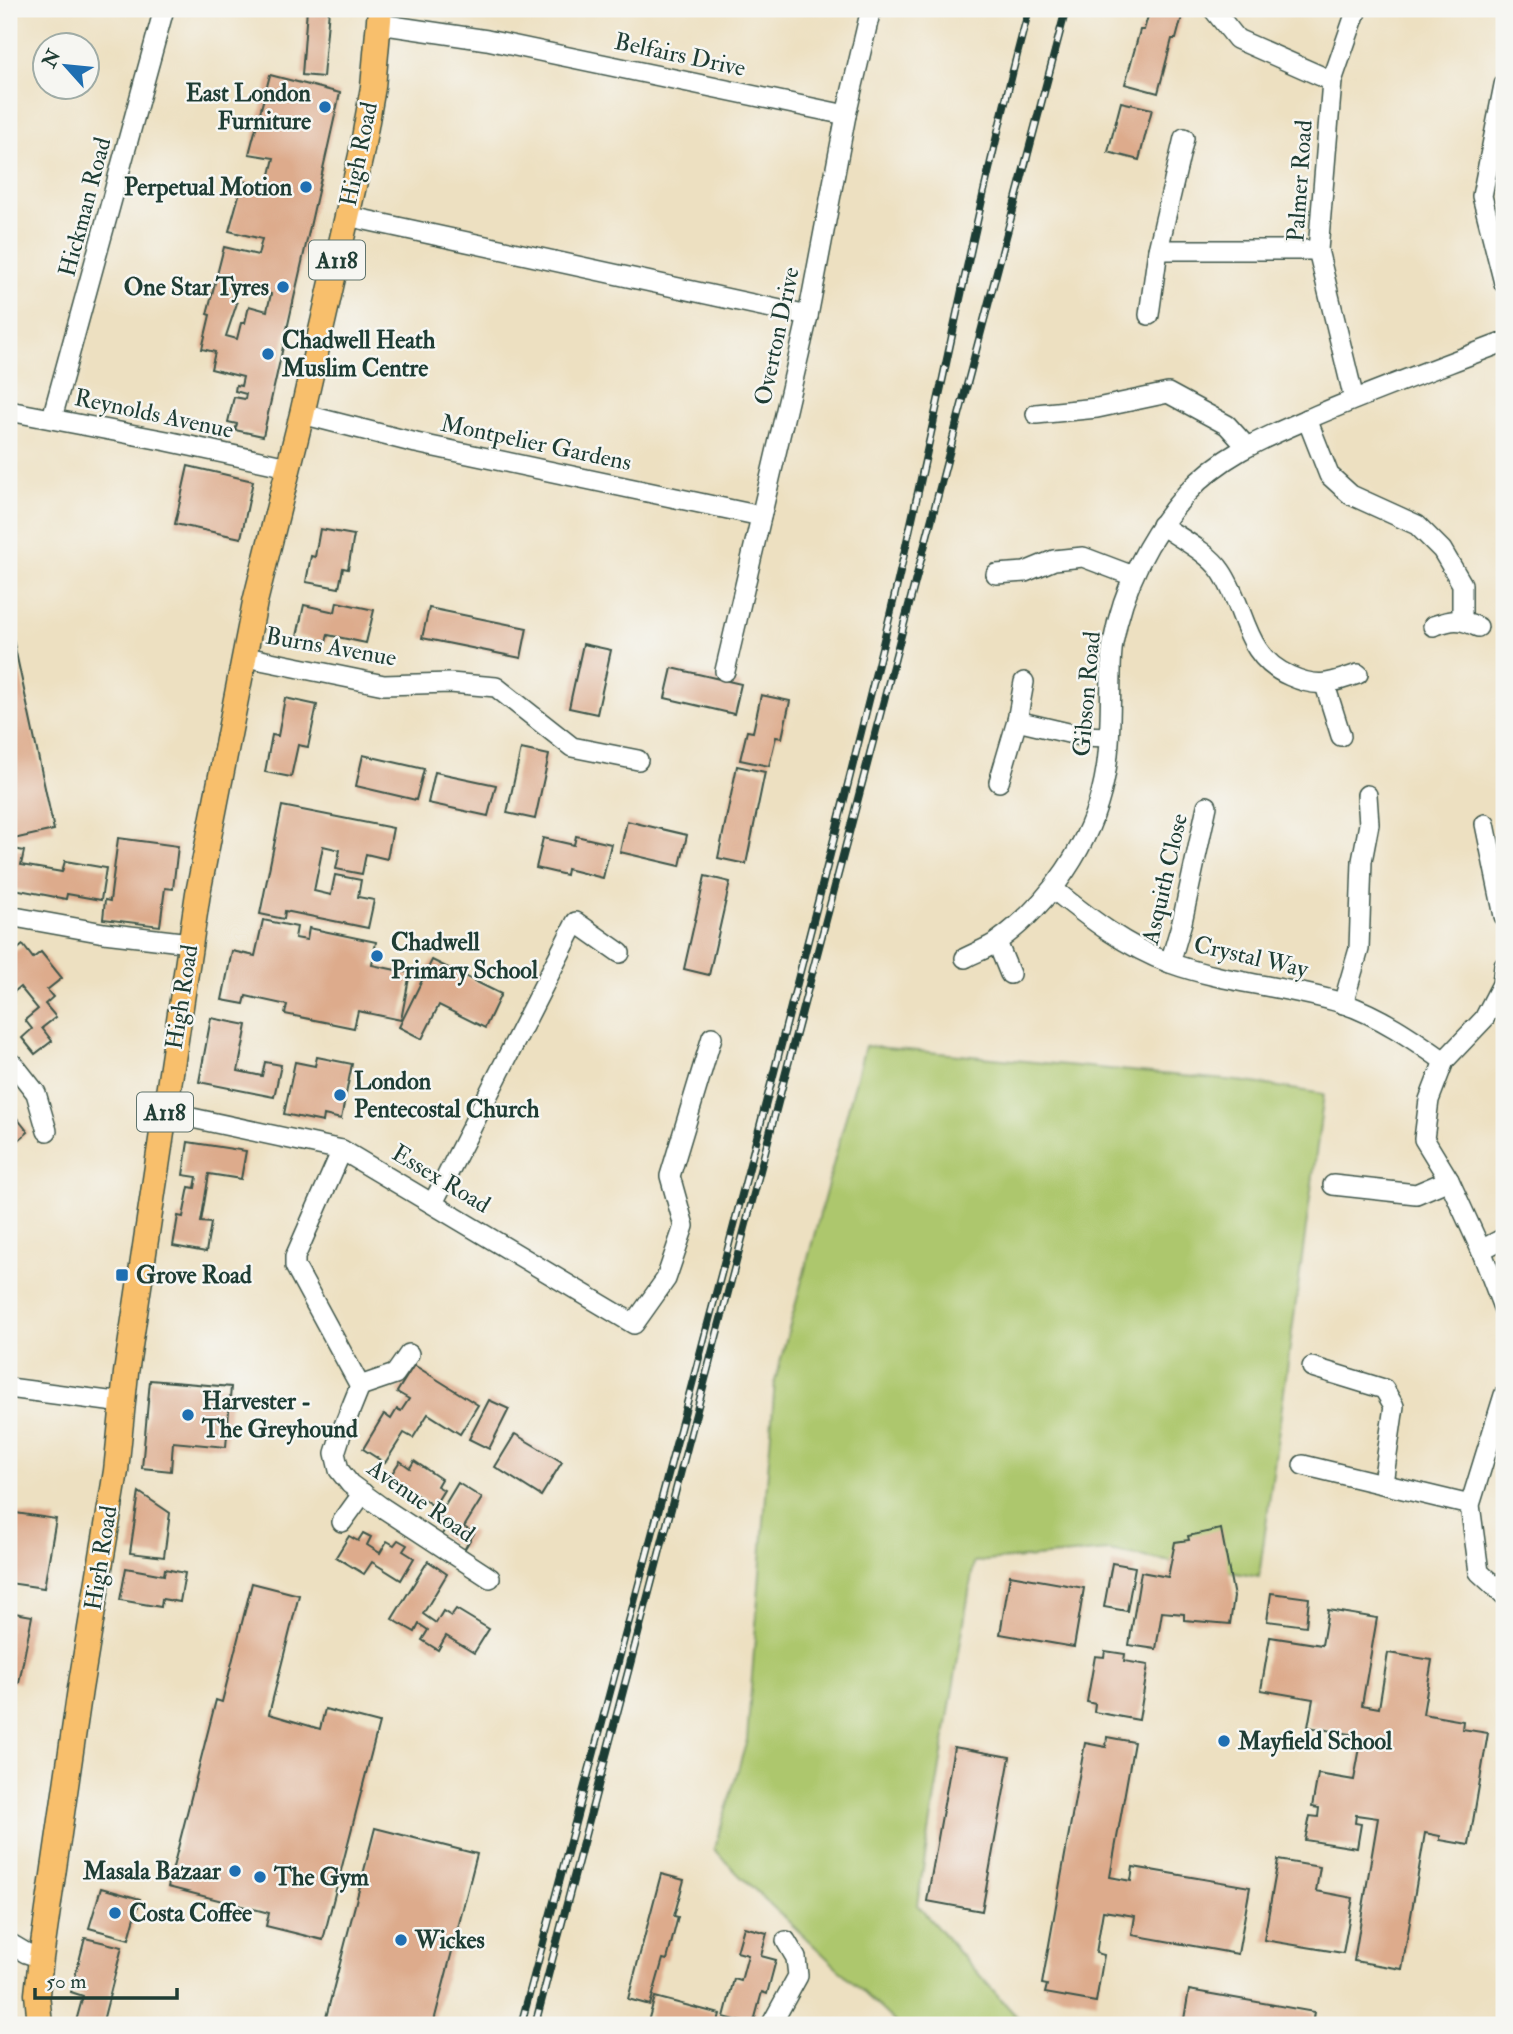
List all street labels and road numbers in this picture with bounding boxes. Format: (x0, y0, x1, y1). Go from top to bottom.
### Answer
street label: Belfairs Drive (612, 26, 748, 84)
street label: High Road (333, 99, 385, 209)
street label: Palmer Road (1280, 119, 1320, 243)
street label: Hickman Road (52, 134, 119, 280)
road number: A118 (309, 241, 365, 280)
street label: Overton Drive (747, 264, 807, 408)
street label: Reynolds Avenue (72, 382, 236, 446)
street label: Montpelier Gardens (438, 408, 634, 478)
street label: Burns Avenue (263, 620, 399, 674)
street label: Gibson Road (1066, 630, 1108, 758)
street label: Asquith Close (1135, 810, 1195, 949)
street label: Crystal Way (1191, 929, 1312, 985)
street label: High Road (158, 942, 206, 1052)
road number: A118 (137, 1092, 193, 1132)
street label: Essex Road (386, 1137, 496, 1221)
street label: Avenue Road (360, 1452, 481, 1550)
street label: High Road (77, 1503, 125, 1613)

